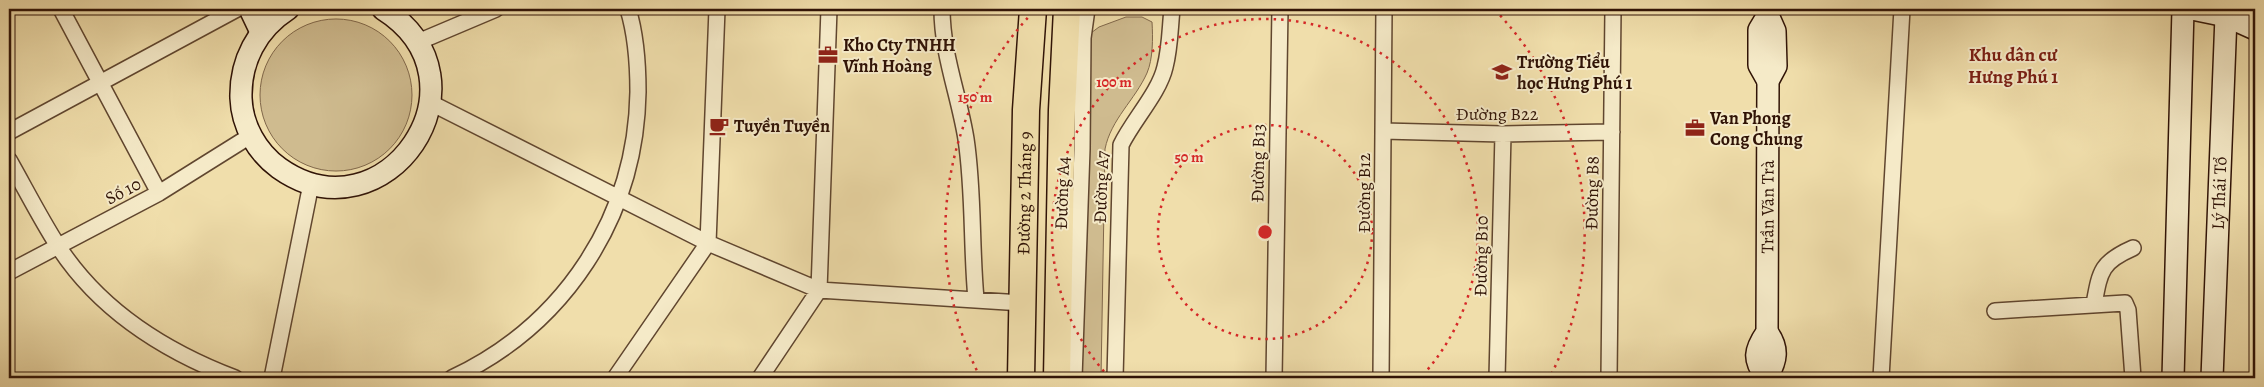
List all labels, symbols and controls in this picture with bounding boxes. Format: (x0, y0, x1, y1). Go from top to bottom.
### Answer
place label: Kho Cty TNHH Vĩnh Hoàng (842, 33, 956, 78)
district label: Khu dân cư Hưng Phú 1 (1968, 42, 2058, 90)
office icon: Kho Cty TNHH Vĩnh Hoàng (817, 44, 839, 66)
place label: Trường Tiểu học Hưng Phú 1 (1517, 50, 1633, 95)
school or university icon: Trường Tiểu học Hưng Phú 1 (1491, 61, 1513, 83)
text: 100 m (1096, 72, 1132, 92)
text: 150 m (958, 87, 993, 107)
street label: Đường B22 (1456, 102, 1539, 126)
place label: Van Phong Cong Chung (1709, 106, 1803, 151)
place label: Tuyền Tuyền (734, 114, 830, 138)
cafe icon: Tuyền Tuyền (708, 115, 730, 137)
office icon: Van Phong Cong Chung (1684, 117, 1706, 139)
street label: Đường B13 (1245, 123, 1271, 203)
street label: Đường 2 Tháng 9 (1011, 131, 1038, 255)
text: 50 m (1174, 147, 1204, 167)
street label: Đường A7 (1088, 150, 1114, 224)
street label: Đường B12 (1352, 153, 1376, 233)
street label: Đường A4 (1049, 156, 1075, 230)
street label: Đường B8 (1579, 156, 1605, 230)
street label: Lý Thái Tổ (2206, 156, 2233, 230)
street label: Trần Văn Trà (1755, 159, 1780, 254)
street label: Số 10 (101, 172, 145, 210)
street label: Đường B10 (1468, 215, 1494, 297)
centre of rings (1256, 223, 1274, 241)

